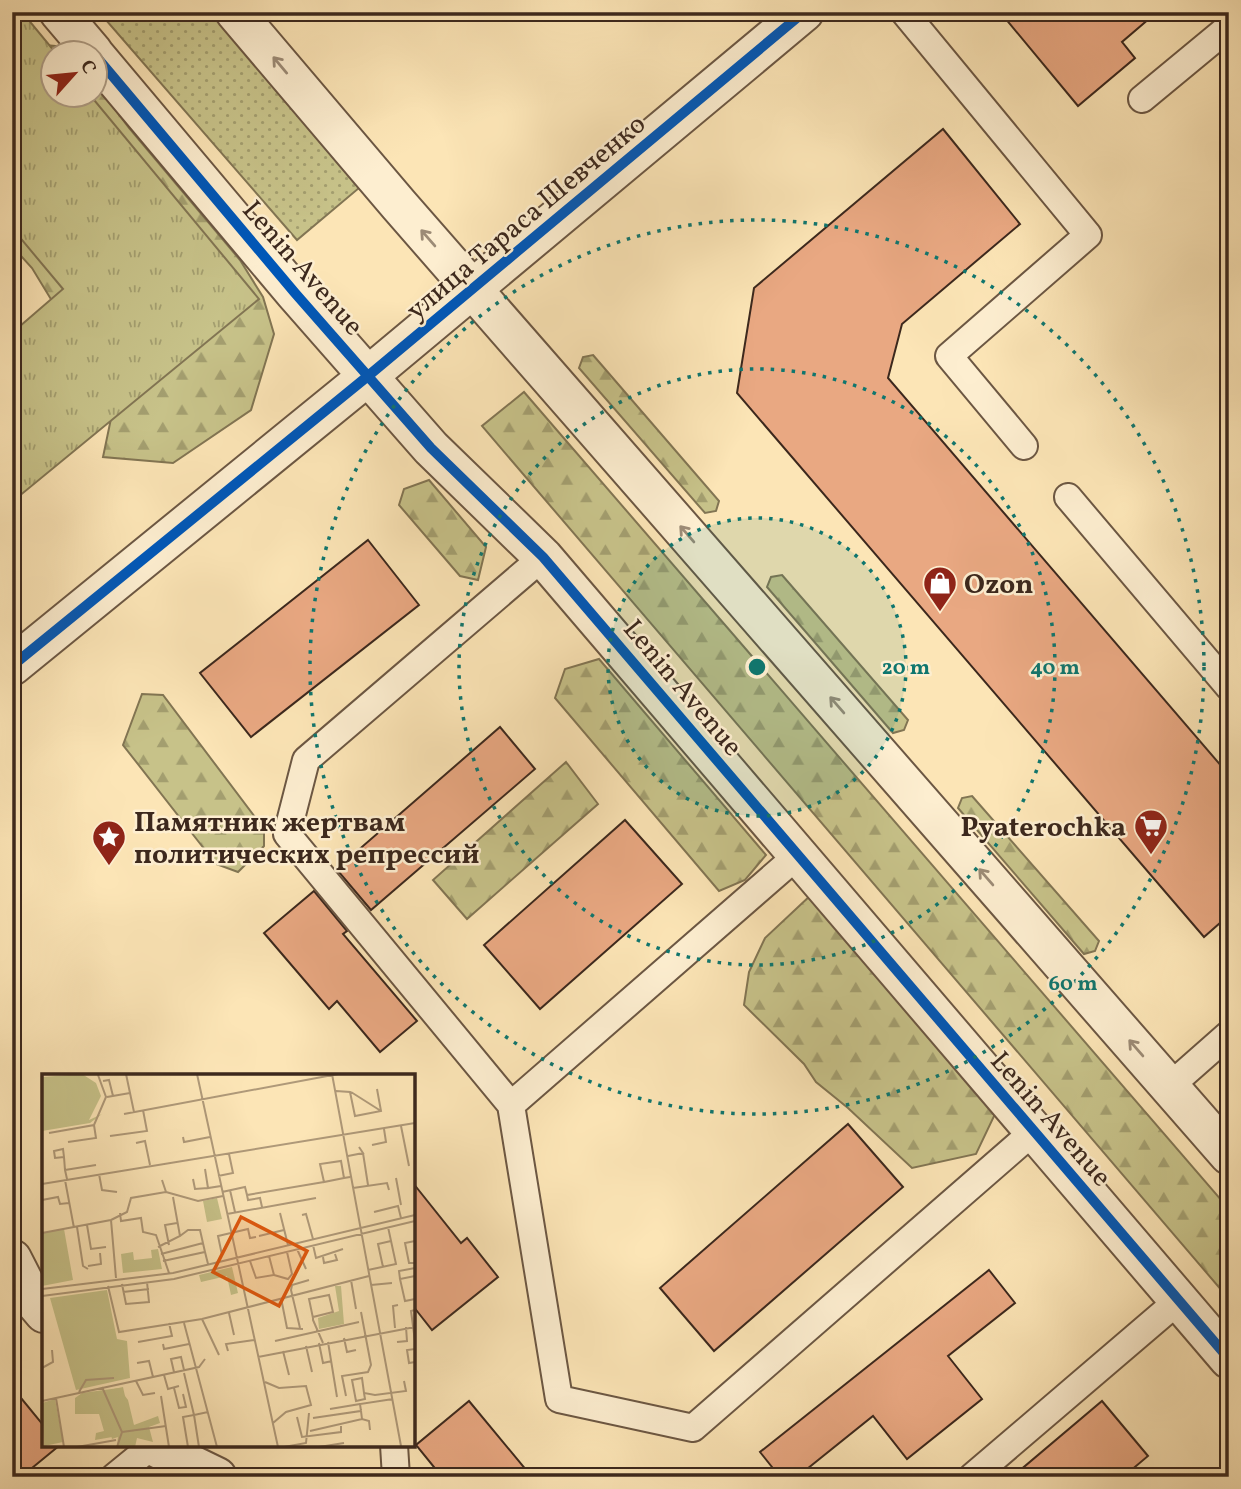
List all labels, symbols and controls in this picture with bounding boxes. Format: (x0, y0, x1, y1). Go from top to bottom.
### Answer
north arrow (38, 38, 108, 108)
text: С (73, 56, 102, 79)
one-way arrow (272, 56, 288, 74)
street label: улица Тараса Шевченко (398, 106, 655, 330)
street label: Lenin Avenue (232, 192, 372, 345)
one-way arrow (420, 229, 436, 247)
one-way arrow (679, 525, 695, 543)
shop icon: Ozon (921, 564, 959, 613)
place label: Ozon (964, 566, 1034, 605)
street label: Lenin Avenue (613, 612, 751, 765)
text: 20 m (882, 654, 930, 683)
text: 40 m (1030, 654, 1080, 683)
centre of rings (745, 655, 769, 679)
one-way arrow (829, 697, 845, 715)
place label: Памятник жертвам политических репрессий (134, 804, 479, 875)
supermarket icon: Pyaterochka (1132, 807, 1170, 856)
place label: Pyaterochka (961, 809, 1126, 848)
place icon: Памятник жертвам политических репрессий (90, 818, 128, 867)
one-way arrow (978, 868, 994, 886)
text: 60 m (1049, 970, 1097, 999)
one-way arrow (1128, 1039, 1144, 1057)
street label: Lenin Avenue (980, 1043, 1120, 1196)
inset map (42, 1074, 415, 1447)

